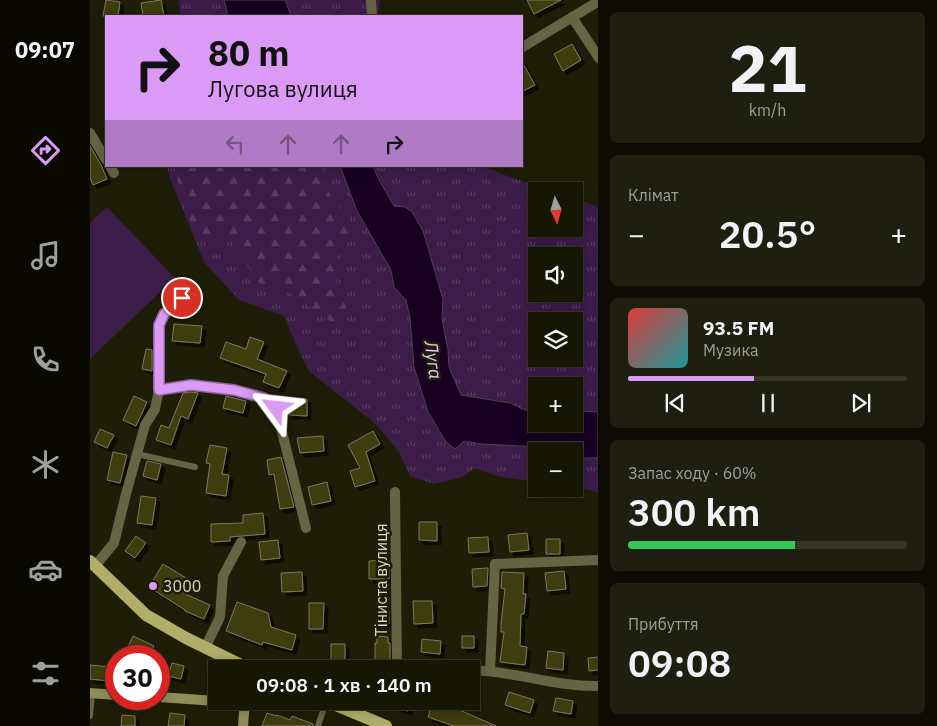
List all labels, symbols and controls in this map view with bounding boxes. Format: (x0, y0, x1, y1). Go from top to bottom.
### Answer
text: 21 (728, 25, 807, 110)
text: 80 m (208, 30, 290, 76)
text: 09:07 (15, 35, 75, 64)
icon: right (125, 35, 190, 100)
text: Лугова вулиця (208, 74, 358, 103)
text: km/h (749, 100, 786, 120)
icon: left (221, 130, 249, 158)
icon: ahead (274, 130, 302, 158)
icon: ahead (327, 130, 355, 158)
icon: right (380, 130, 408, 158)
icon: directions (28, 133, 63, 168)
north arrow (528, 182, 582, 238)
map controls (528, 182, 583, 497)
text: Клімат (628, 185, 679, 205)
text: 20.5° (719, 209, 816, 258)
text: − (628, 216, 645, 253)
text: + (890, 216, 907, 253)
icon: music (28, 238, 63, 273)
button: sound (528, 247, 583, 302)
pin (161, 277, 203, 319)
icon: arrive (168, 284, 196, 312)
button: layers (528, 312, 583, 367)
text: 93.5 FM (703, 316, 774, 340)
water label: Луга (419, 338, 448, 381)
text: Музика (703, 340, 759, 360)
icon: phone (28, 342, 63, 377)
button: + (528, 377, 583, 432)
position arrow (249, 381, 301, 433)
icon: previous (661, 389, 689, 417)
icon: pause (754, 389, 782, 417)
icon: next (847, 389, 875, 417)
button: − (528, 442, 583, 497)
icon: climate (28, 447, 63, 482)
text: Запас ходу · 60% (628, 463, 757, 483)
text: 300 km (628, 487, 760, 536)
street label: Тіниста вулиця (371, 524, 391, 636)
icon: car (28, 552, 63, 587)
place label: 3000 (163, 576, 201, 596)
marker: 3000 (147, 580, 159, 592)
text: Прибуття (628, 614, 699, 634)
text: 09:08 (628, 638, 731, 687)
speed limit sign: 30 (105, 645, 170, 710)
icon: filters (28, 656, 63, 691)
text: 09:08 · 1 хв · 140 m (256, 673, 432, 697)

